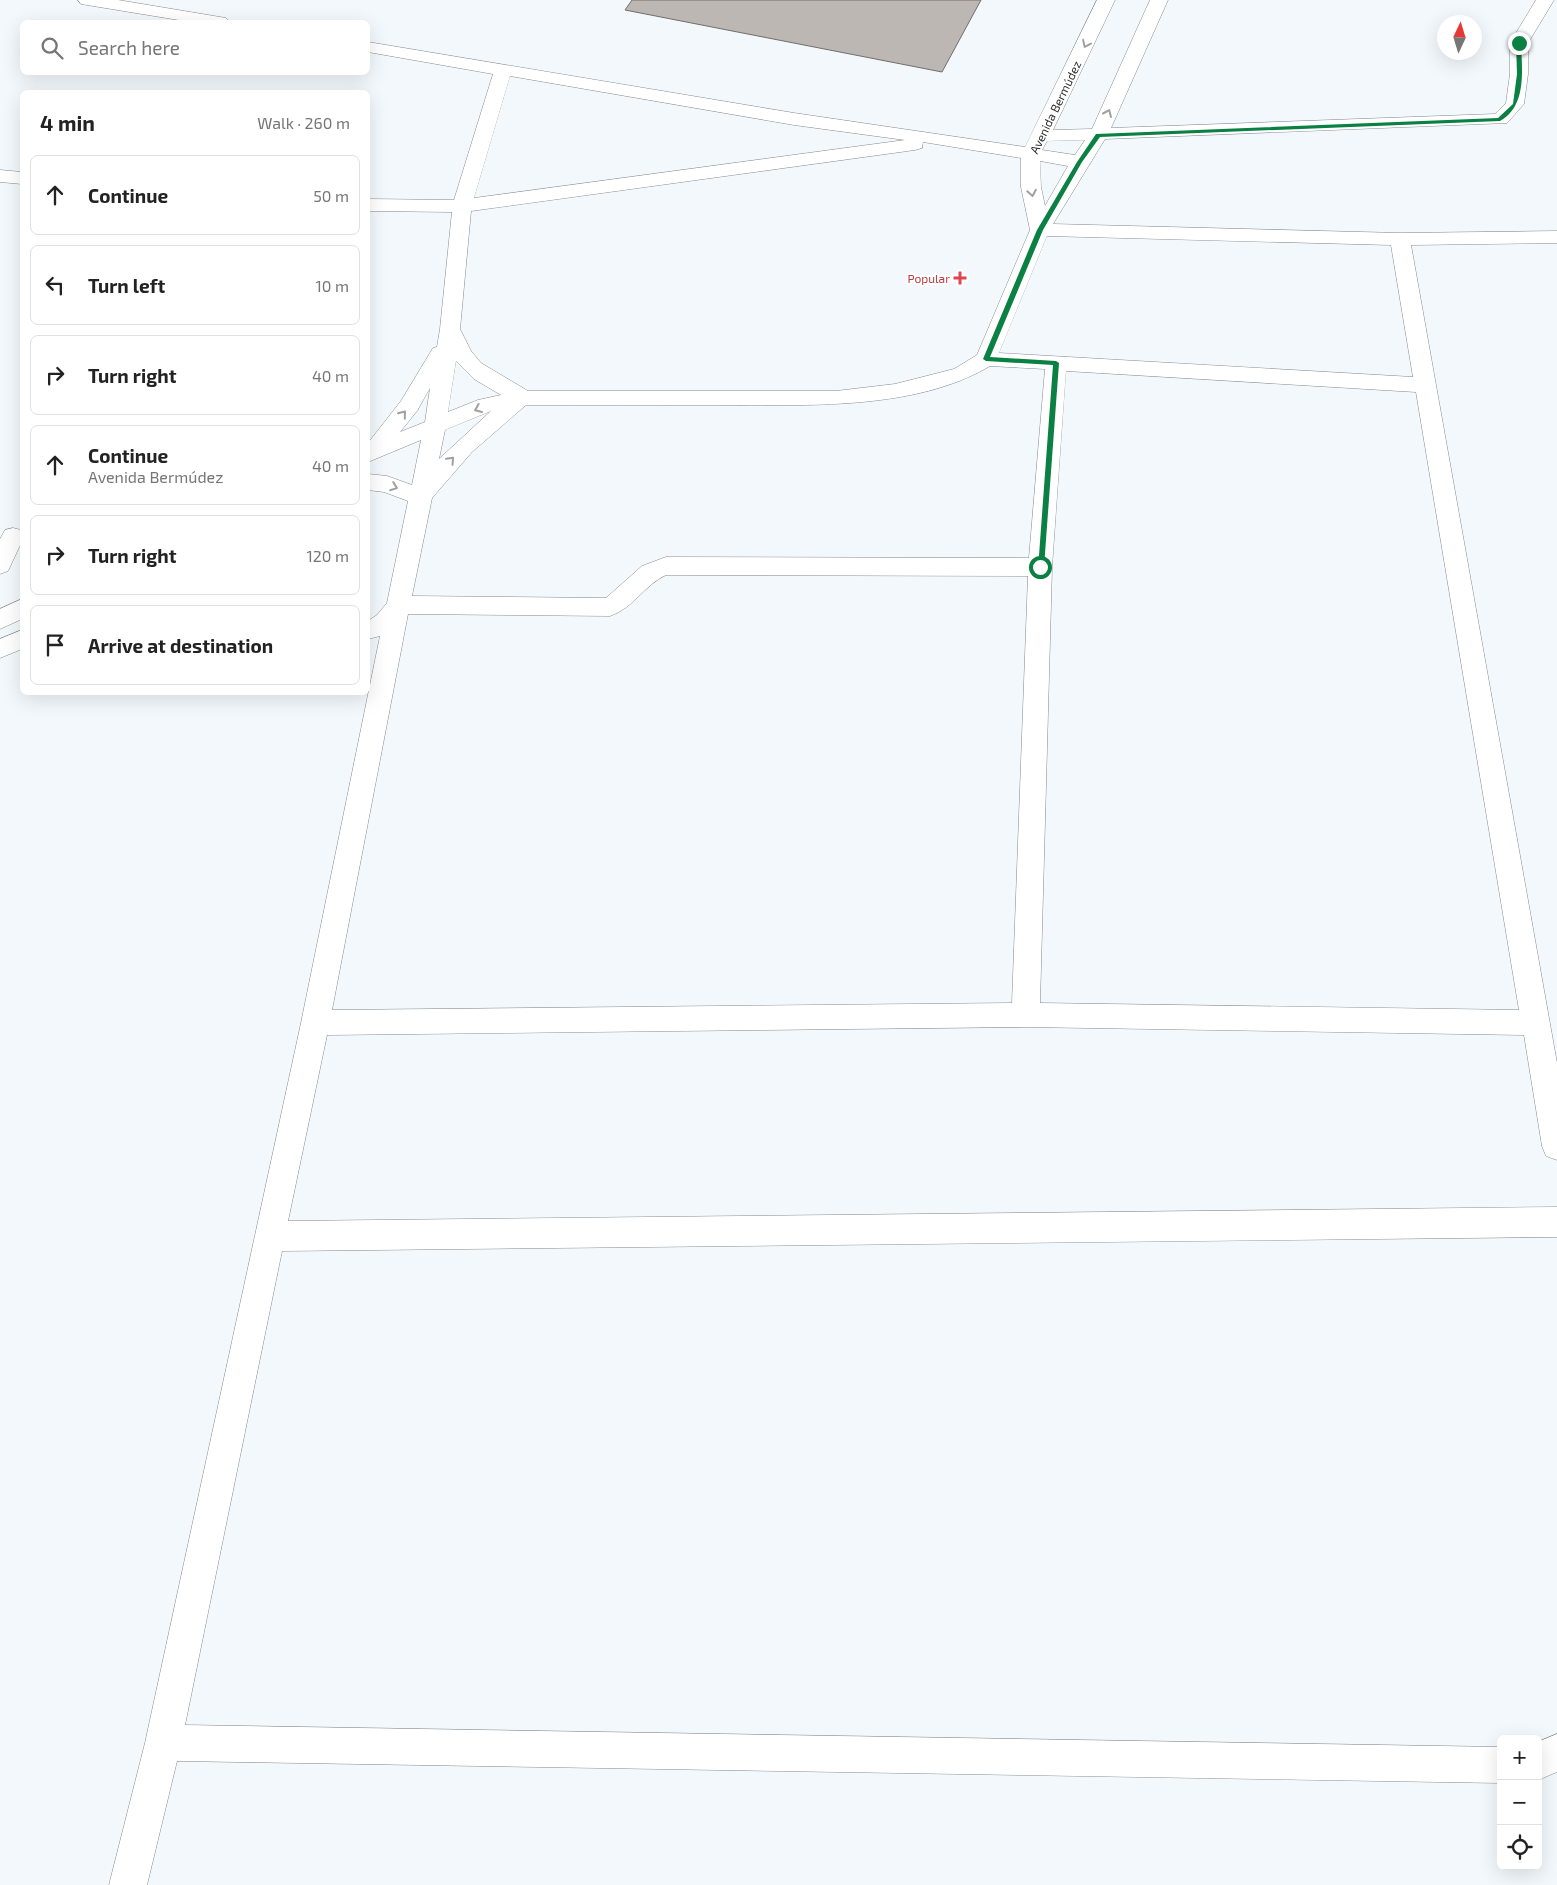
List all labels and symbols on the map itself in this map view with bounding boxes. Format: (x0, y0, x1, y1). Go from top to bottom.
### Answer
north arrow (1437, 15, 1482, 60)
route end (1508, 32, 1531, 55)
one-way arrow (1081, 39, 1092, 48)
street label: Avenida Bermúdez (1026, 58, 1084, 156)
one-way arrow (1102, 109, 1113, 118)
one-way arrow (1027, 189, 1037, 197)
place label: Popular (907, 271, 950, 285)
marker: Popular (954, 272, 966, 284)
one-way arrow (474, 402, 483, 413)
one-way arrow (397, 411, 405, 420)
one-way arrow (445, 456, 454, 465)
one-way arrow (390, 481, 398, 491)
route start (1029, 556, 1052, 579)

